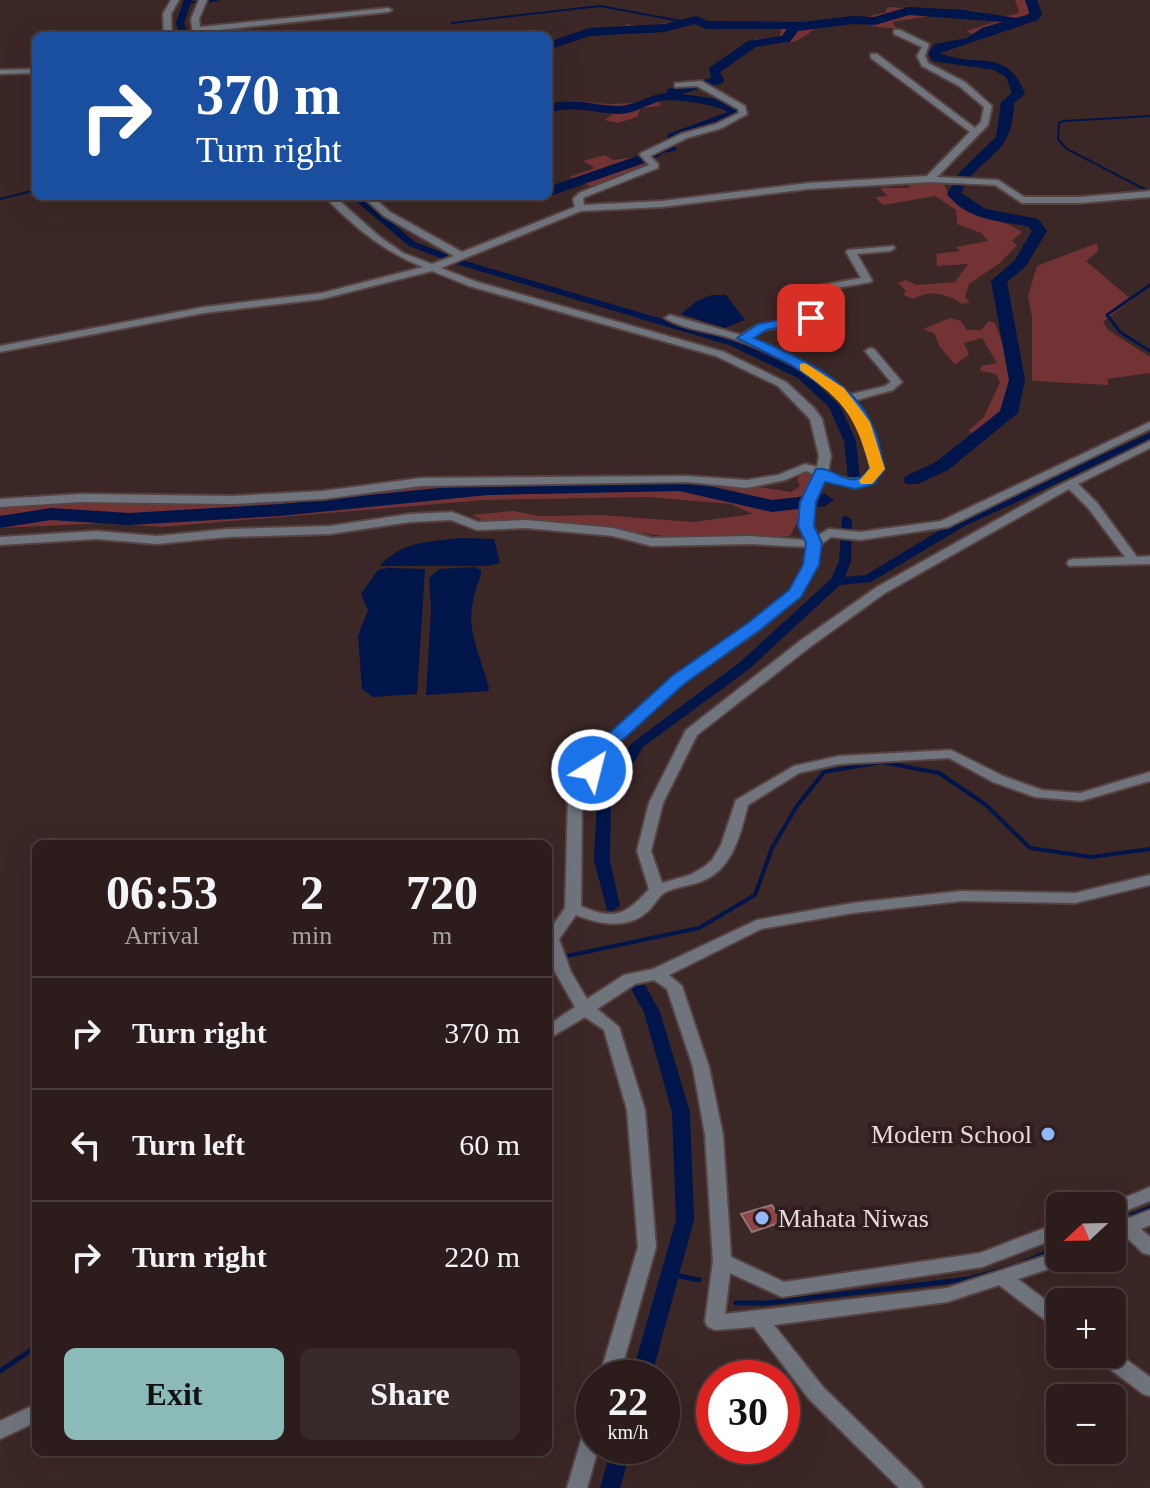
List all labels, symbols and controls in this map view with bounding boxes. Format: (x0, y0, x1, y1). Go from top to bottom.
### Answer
icon: right (64, 64, 168, 168)
text: 370 m (196, 64, 341, 126)
text: Turn right (196, 130, 342, 170)
pin (777, 284, 845, 352)
icon: arrive (789, 296, 833, 340)
position arrow (550, 728, 634, 812)
text: 06:53 (106, 866, 218, 919)
text: 2 (300, 866, 324, 919)
text: 720 (406, 866, 478, 919)
text: Arrival (124, 921, 199, 950)
text: min (292, 921, 332, 950)
text: m (432, 921, 452, 950)
icon: right (64, 1011, 108, 1055)
text: Turn right (132, 1016, 267, 1049)
text: 370 m (444, 1016, 520, 1049)
place label: Modern School (871, 1120, 1032, 1149)
icon: left (64, 1123, 108, 1167)
marker: Modern School (1039, 1125, 1057, 1143)
text: Turn left (132, 1128, 245, 1161)
text: 60 m (459, 1128, 520, 1161)
north arrow (1046, 1192, 1126, 1272)
map controls (1046, 1192, 1126, 1464)
place label: Mahata Niwas (778, 1204, 929, 1233)
marker: Mahata Niwas (753, 1209, 771, 1227)
icon: right (64, 1235, 108, 1279)
text: Turn right (132, 1240, 267, 1273)
text: 220 m (444, 1240, 520, 1273)
button: + (1046, 1288, 1126, 1368)
button: Exit (64, 1348, 284, 1440)
button: Share (300, 1348, 520, 1440)
speed limit sign: 30 (696, 1360, 800, 1464)
text: 22 (608, 1379, 648, 1424)
button: − (1046, 1384, 1126, 1464)
text: km/h (607, 1421, 649, 1443)

